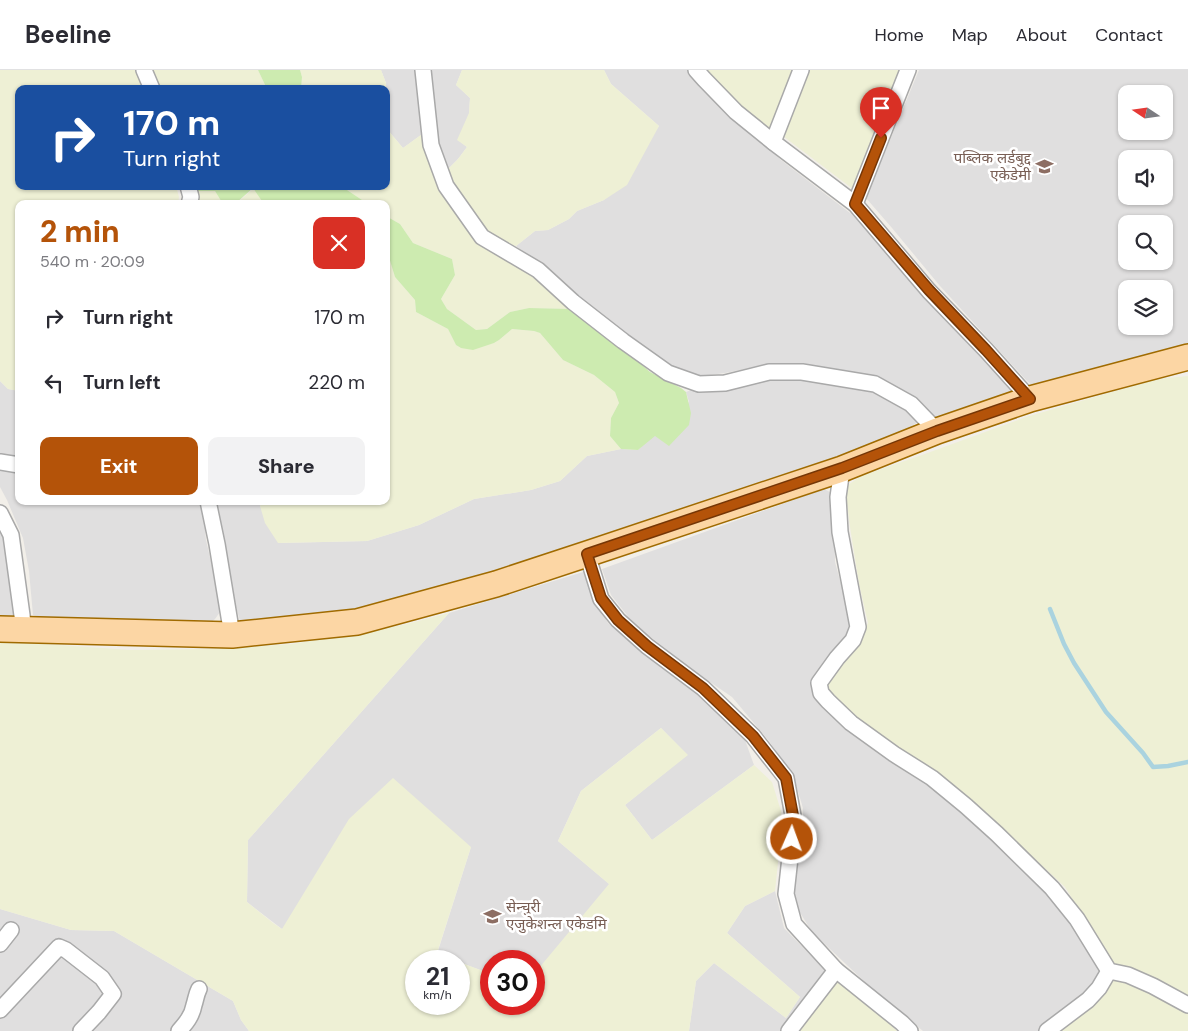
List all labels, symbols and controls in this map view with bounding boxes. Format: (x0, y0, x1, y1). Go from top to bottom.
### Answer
text: Beeline (25, 19, 111, 50)
text: Home (874, 23, 924, 47)
text: Map (952, 23, 988, 47)
text: About (1016, 23, 1067, 47)
text: Contact (1095, 23, 1163, 47)
north arrow (1118, 85, 1172, 140)
map controls (1118, 85, 1173, 335)
pin (860, 87, 902, 138)
icon: arrive (867, 94, 895, 122)
text: 170 m (123, 100, 220, 146)
icon: right (40, 105, 105, 170)
text: Turn right (123, 144, 220, 173)
place label: पब्लिक लर्डबुद्द एकेडेमी (954, 148, 1032, 185)
button: sound (1118, 150, 1173, 205)
school or university icon: पब्लिक लर्डबुद्द एकेडेमी (1035, 157, 1055, 177)
text: 2 min (40, 212, 120, 251)
button: search (1118, 215, 1173, 270)
button: close (313, 217, 365, 269)
text: 540 m · 20:09 (40, 251, 145, 272)
button: layers (1118, 280, 1173, 335)
icon: right (40, 304, 68, 332)
text: Turn right (83, 305, 173, 330)
text: 170 m (314, 305, 365, 330)
icon: left (40, 369, 68, 397)
text: Turn left (83, 370, 161, 395)
text: 220 m (308, 370, 365, 395)
button: Exit (40, 437, 198, 495)
button: Share (208, 437, 365, 495)
position arrow (765, 812, 817, 864)
place label: सेन्चुरी एजुकेशन्ल एकेडमि (506, 897, 608, 934)
school or university icon: सेन्चुरी एजुकेशन्ल एकेडमि (482, 906, 502, 926)
speed limit sign: 30 (480, 950, 545, 1015)
text: 21 (426, 960, 449, 993)
text: km/h (423, 987, 452, 1003)

